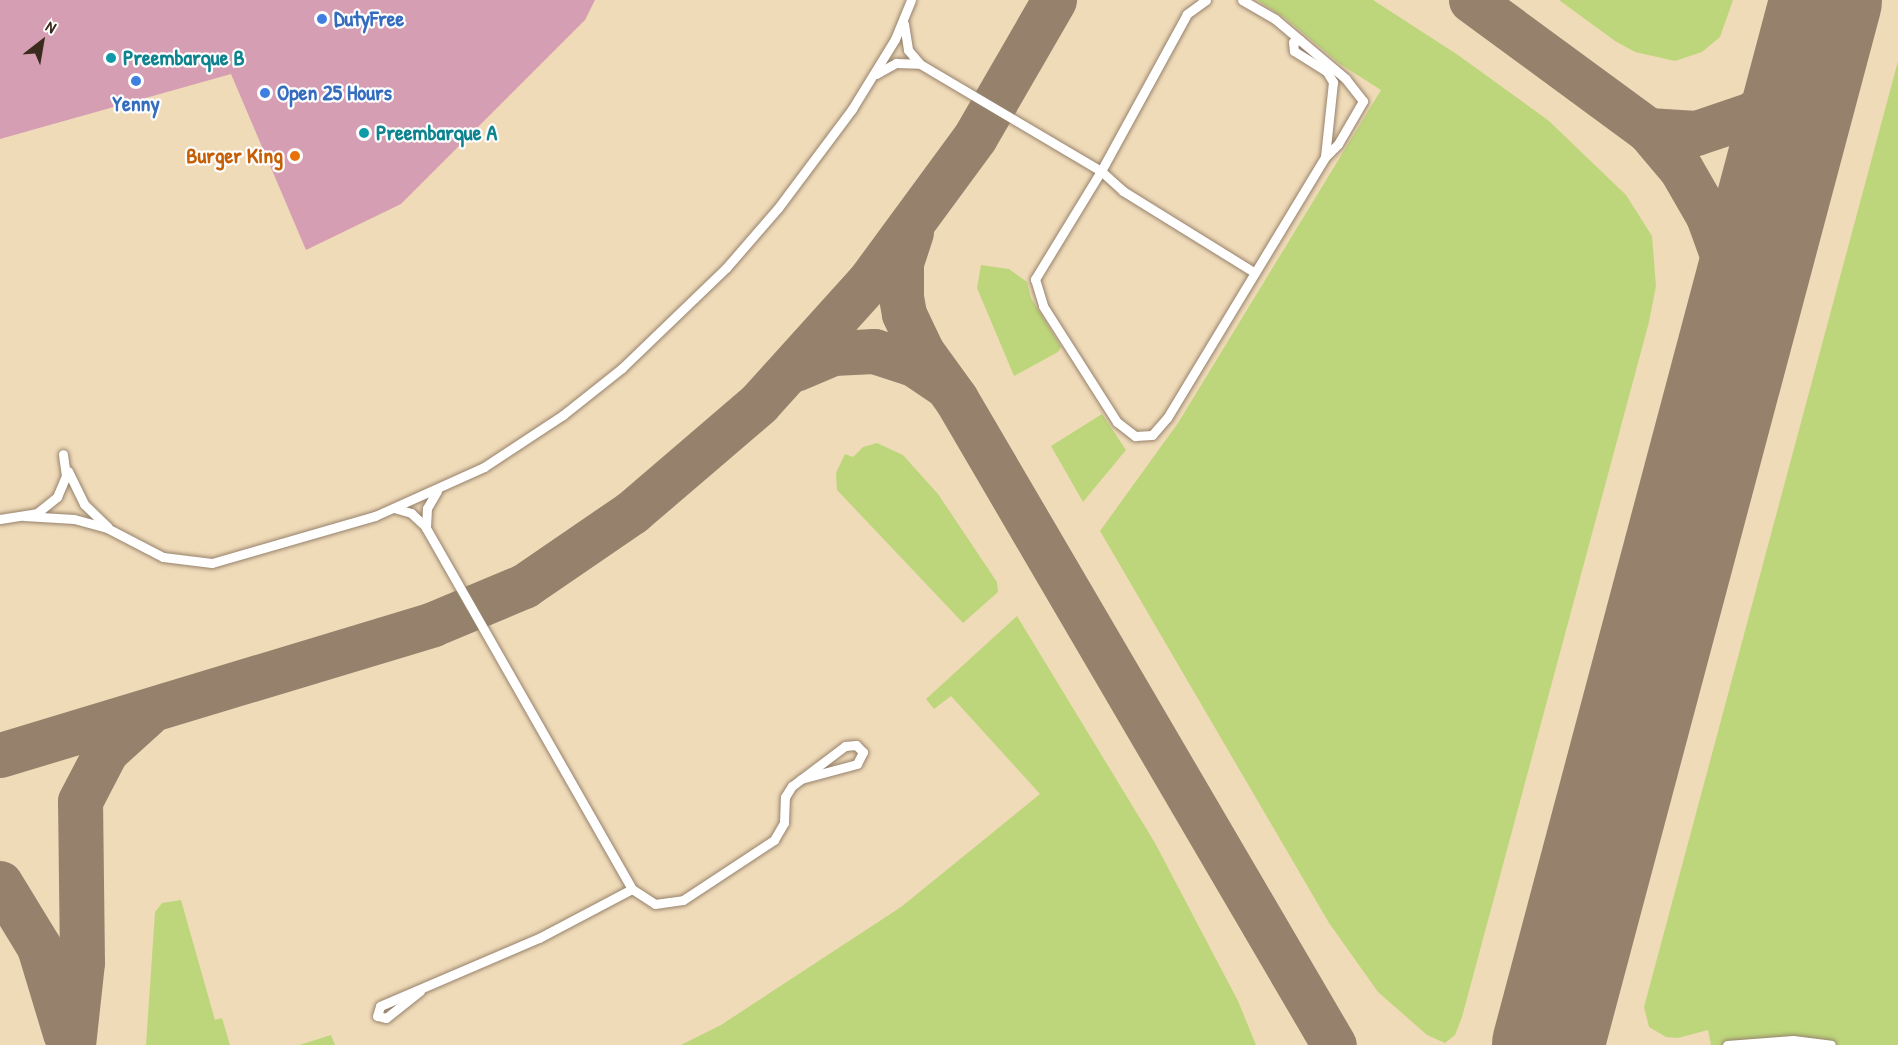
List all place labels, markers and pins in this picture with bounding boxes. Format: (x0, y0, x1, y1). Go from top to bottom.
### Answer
place label: DutyFree (334, 6, 404, 32)
marker: DutyFree (315, 12, 329, 26)
place label: Preembarque B (123, 45, 245, 71)
marker: Preembarque B (104, 51, 118, 65)
marker: Yenny (129, 74, 143, 88)
place label: Open 25 Hours (277, 80, 392, 106)
marker: Open 25 Hours (258, 86, 272, 100)
place label: Yenny (112, 91, 160, 117)
place label: Preembarque A (376, 120, 497, 146)
marker: Preembarque A (357, 126, 371, 140)
place label: Burger King (186, 143, 283, 169)
marker: Burger King (288, 149, 302, 163)

